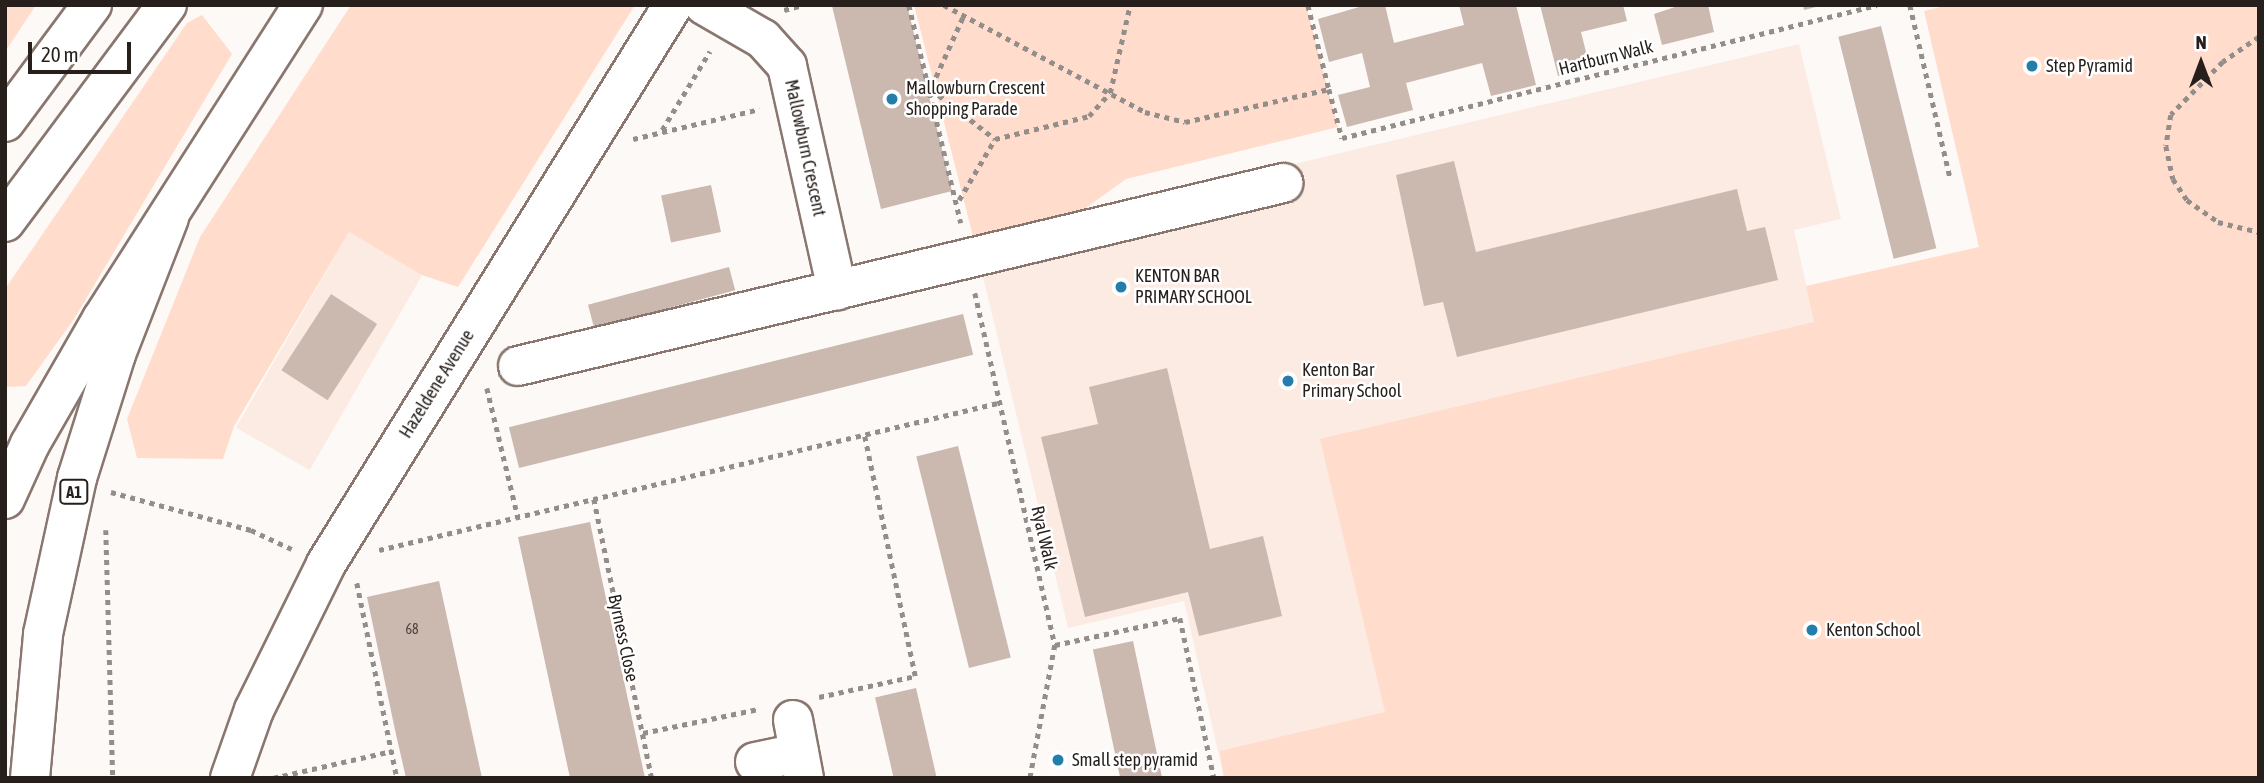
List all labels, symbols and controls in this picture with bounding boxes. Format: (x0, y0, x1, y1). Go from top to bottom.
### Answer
scale bar (32, 28, 135, 72)
north arrow (2166, 28, 2236, 98)
text: N (2195, 31, 2207, 53)
street label: Hartburn Walk (1557, 36, 1655, 80)
text: 20 m (41, 42, 79, 66)
place label: Step Pyramid (2046, 55, 2133, 77)
marker: Step Pyramid (2024, 58, 2040, 74)
street label: Mallowburn Crescent (780, 78, 830, 218)
place label: Mallowburn Crescent Shopping Parade (906, 78, 1045, 120)
marker: Mallowburn Crescent Shopping Parade (884, 91, 900, 107)
place label: KENTON BAR PRIMARY SCHOOL (1135, 266, 1252, 308)
marker: KENTON BAR PRIMARY SCHOOL (1113, 279, 1129, 295)
street label: Hazeldene Avenue (395, 326, 479, 442)
place label: Kenton Bar Primary School (1302, 360, 1401, 402)
marker: Kenton Bar Primary School (1280, 373, 1296, 389)
road number: A1 (58, 480, 90, 505)
street label: Ryal Walk (1026, 504, 1062, 572)
street label: Byrness Close (603, 592, 643, 684)
place label: Kenton School (1826, 619, 1921, 641)
house number: 68 (405, 621, 419, 637)
marker: Kenton School (1804, 622, 1820, 638)
place label: Small step pyramid (1072, 749, 1198, 771)
marker: Small step pyramid (1050, 752, 1066, 768)

